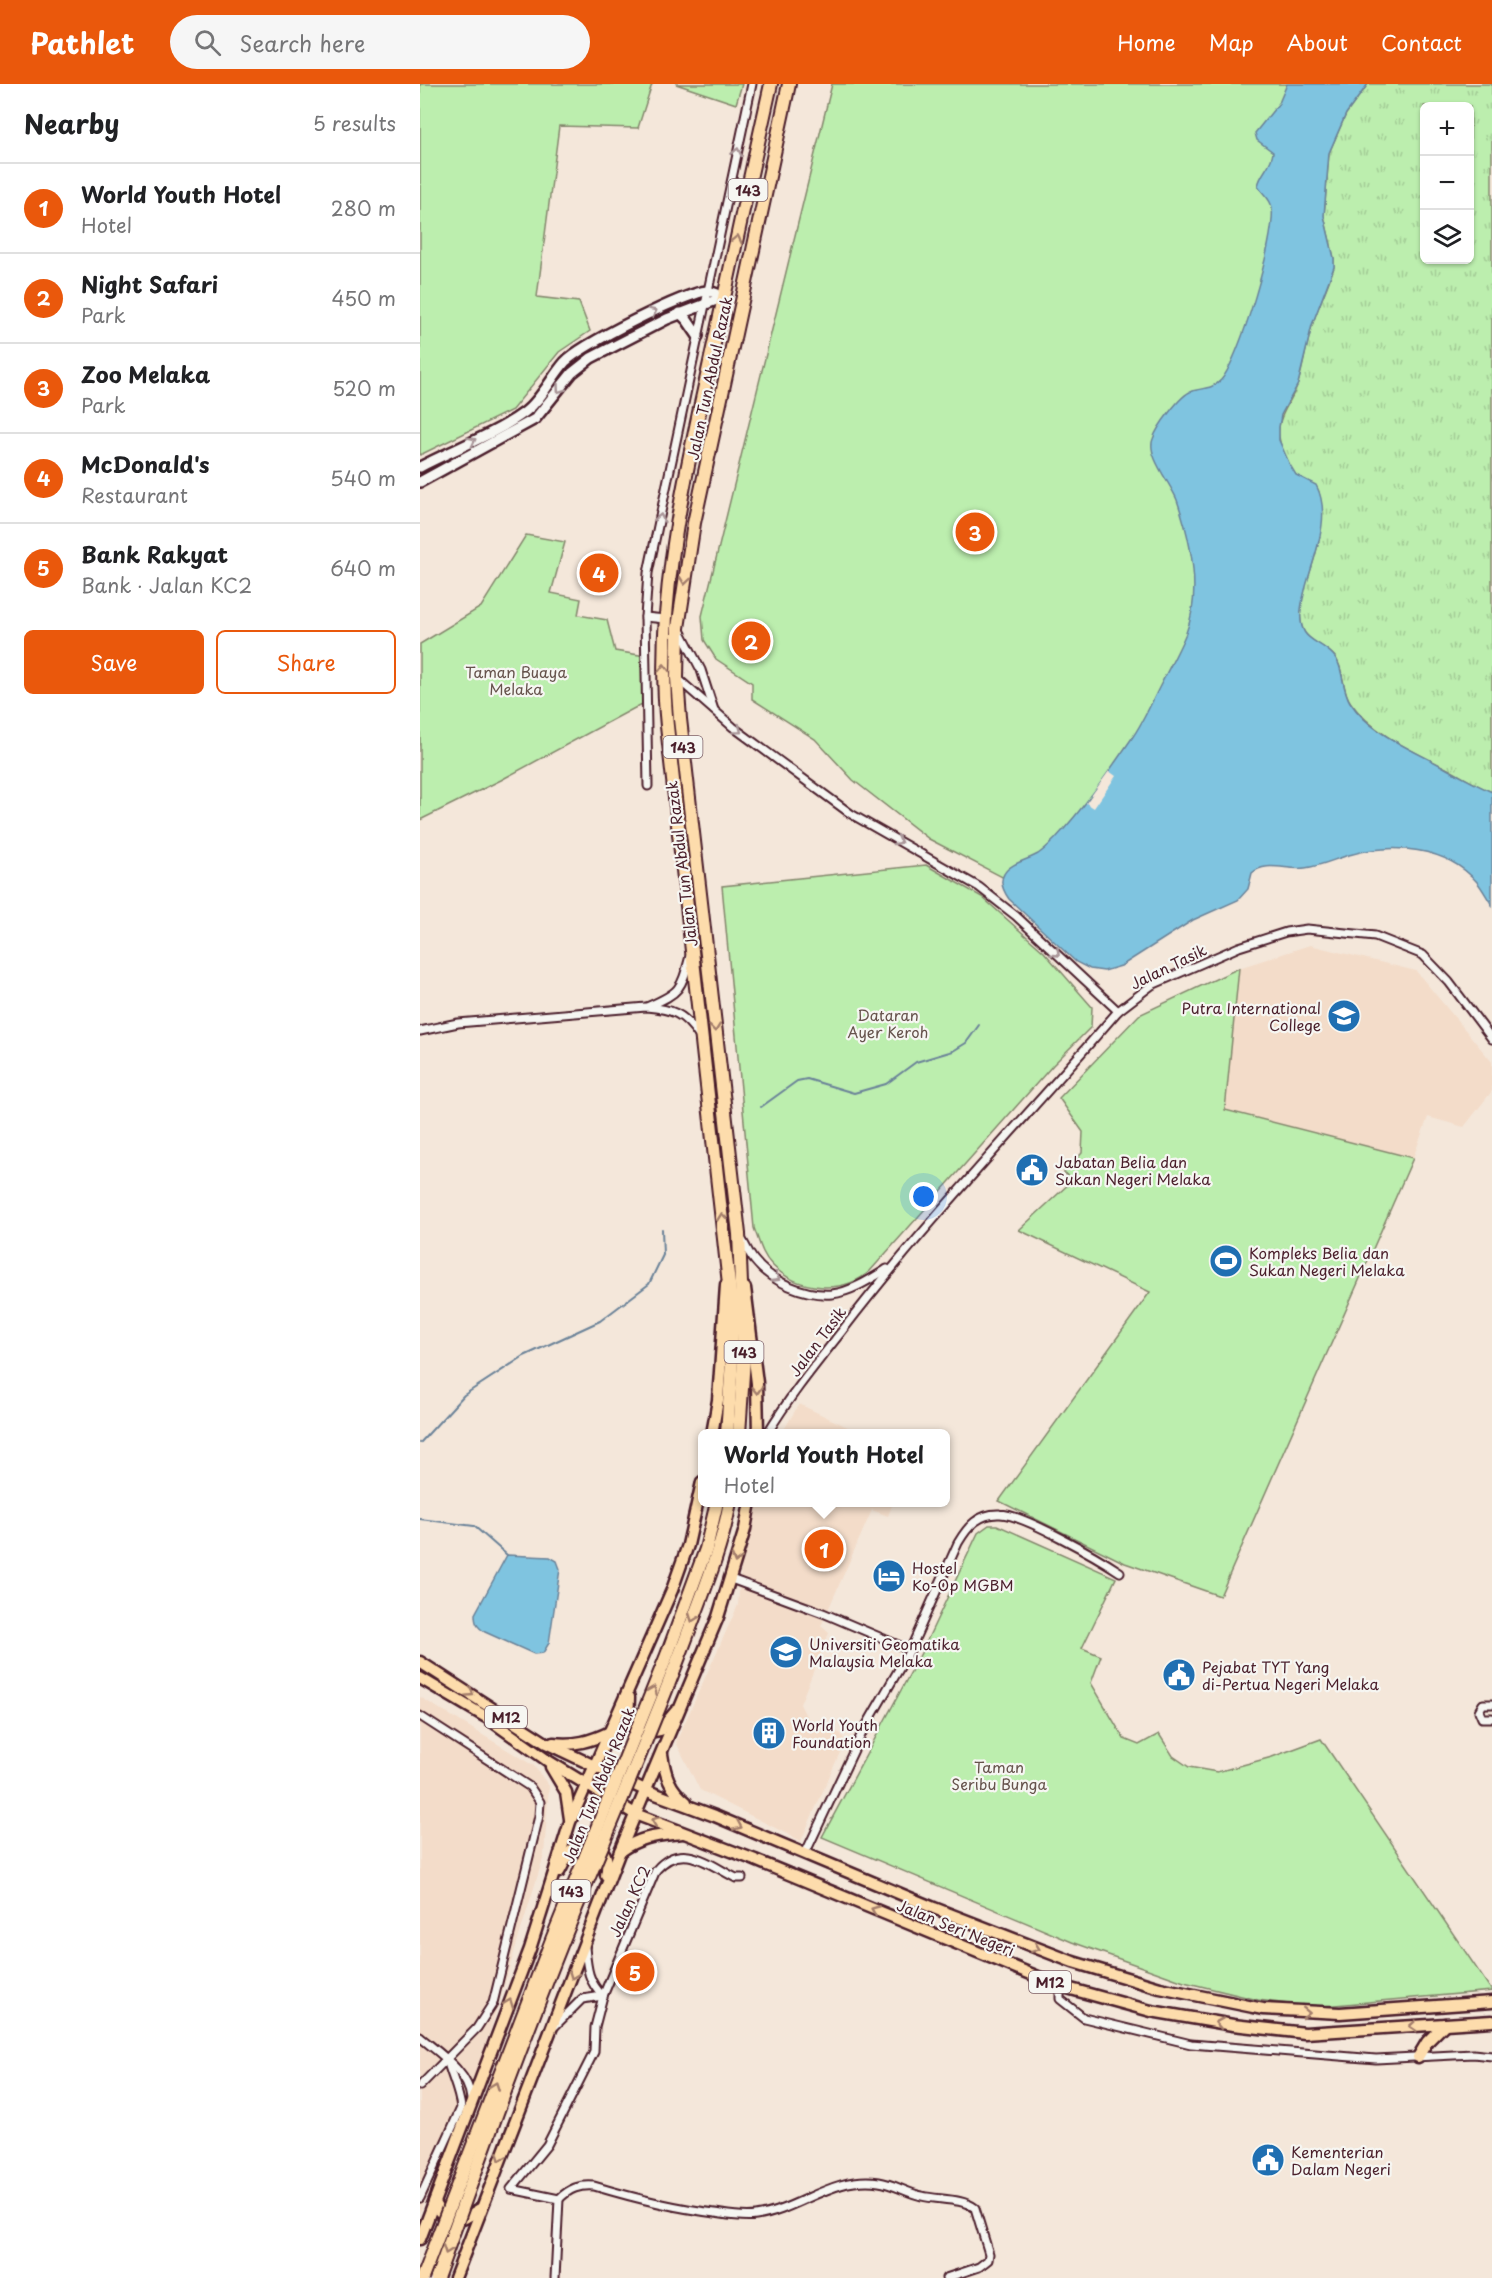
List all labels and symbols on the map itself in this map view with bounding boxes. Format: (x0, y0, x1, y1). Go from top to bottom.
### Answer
one-way arrow (730, 147, 743, 157)
road number: 143 (728, 179, 768, 201)
one-way arrow (729, 235, 742, 245)
street label: Jalan Tun Abdul Razak (680, 294, 738, 462)
one-way arrow (647, 308, 658, 320)
one-way arrow (556, 383, 567, 394)
one-way arrow (466, 436, 477, 448)
pin: 3 (956, 510, 994, 554)
one-way arrow (653, 513, 666, 523)
pin: 4 (580, 550, 618, 596)
one-way arrow (680, 576, 692, 585)
pin: 2 (732, 618, 770, 664)
park label: Taman Buaya Melaka (465, 660, 567, 700)
one-way arrow (658, 663, 670, 672)
one-way arrow (731, 723, 742, 734)
road number: 143 (664, 736, 702, 758)
street label: Jalan Tun Abdul Razak (659, 779, 703, 948)
one-way arrow (892, 834, 902, 845)
street label: Jalan Tasik (1126, 938, 1210, 994)
one-way arrow (1049, 946, 1060, 957)
place label: Putra International College (1182, 996, 1321, 1036)
school or university icon: Putra International College (1326, 998, 1362, 1034)
park label: Dataran Ayer Keroh (848, 1003, 928, 1043)
one-way arrow (709, 1024, 721, 1033)
place label: Jabatan Belia dan Sukan Negeri Melaka (1055, 1150, 1211, 1190)
public building icon: Jabatan Belia dan Sukan Negeri Melaka (1014, 1152, 1050, 1188)
your location (909, 1182, 938, 1211)
one-way arrow (716, 1213, 728, 1222)
place label: Kompleks Belia dan Sukan Negeri Melaka (1249, 1241, 1405, 1281)
sports icon: Kompleks Belia dan Sukan Negeri Melaka (1208, 1243, 1244, 1279)
one-way arrow (770, 1271, 780, 1283)
street label: Jalan Tasik (783, 1301, 851, 1381)
road number: 143 (724, 1341, 764, 1363)
one-way arrow (751, 1386, 763, 1395)
pin: 1 (804, 1526, 844, 1572)
one-way arrow (731, 1553, 743, 1564)
place label: Hostel Ko-Op MGBM (912, 1556, 1013, 1596)
hotel icon: Hostel Ko-Op MGBM (871, 1558, 907, 1594)
one-way arrow (688, 1612, 701, 1623)
place label: Universiti Geomatika Malaysia Melaka (809, 1632, 960, 1672)
school or university icon: Universiti Geomatika Malaysia Melaka (768, 1634, 804, 1670)
place label: Pejabat TYT Yang di-Pertua Negeri Melaka (1202, 1655, 1379, 1695)
public building icon: Pejabat TYT Yang di-Pertua Negeri Melaka (1161, 1657, 1197, 1693)
one-way arrow (645, 1685, 658, 1696)
one-way arrow (463, 1686, 474, 1697)
street label: Jalan Tun Abdul Razak (556, 1703, 640, 1867)
road number: M12 (485, 1706, 527, 1728)
place label: World Youth Foundation (792, 1713, 878, 1753)
building icon: World Youth Foundation (751, 1715, 787, 1751)
park label: Taman Seribu Bunga (951, 1755, 1047, 1795)
one-way arrow (650, 1816, 661, 1829)
one-way arrow (732, 1819, 743, 1831)
street label: Jalan KC2 (602, 1861, 656, 1941)
road number: 143 (552, 1880, 590, 1902)
street label: Jalan Seri Negeri (894, 1893, 1018, 1961)
one-way arrow (870, 1905, 881, 1917)
one-way arrow (1029, 1941, 1040, 1953)
pin: 5 (616, 1950, 654, 1994)
one-way arrow (567, 1969, 580, 1980)
road number: M12 (1029, 1971, 1071, 1993)
one-way arrow (502, 1999, 514, 2010)
one-way arrow (1301, 2006, 1310, 2019)
one-way arrow (1214, 2017, 1224, 2030)
one-way arrow (1408, 2019, 1417, 2032)
one-way arrow (488, 2081, 500, 2092)
place label: Kementerian Dalam Negeri (1291, 2140, 1391, 2180)
public building icon: Kementerian Dalam Negeri (1250, 2142, 1286, 2178)
one-way arrow (496, 2150, 508, 2161)
one-way arrow (442, 2244, 454, 2255)

